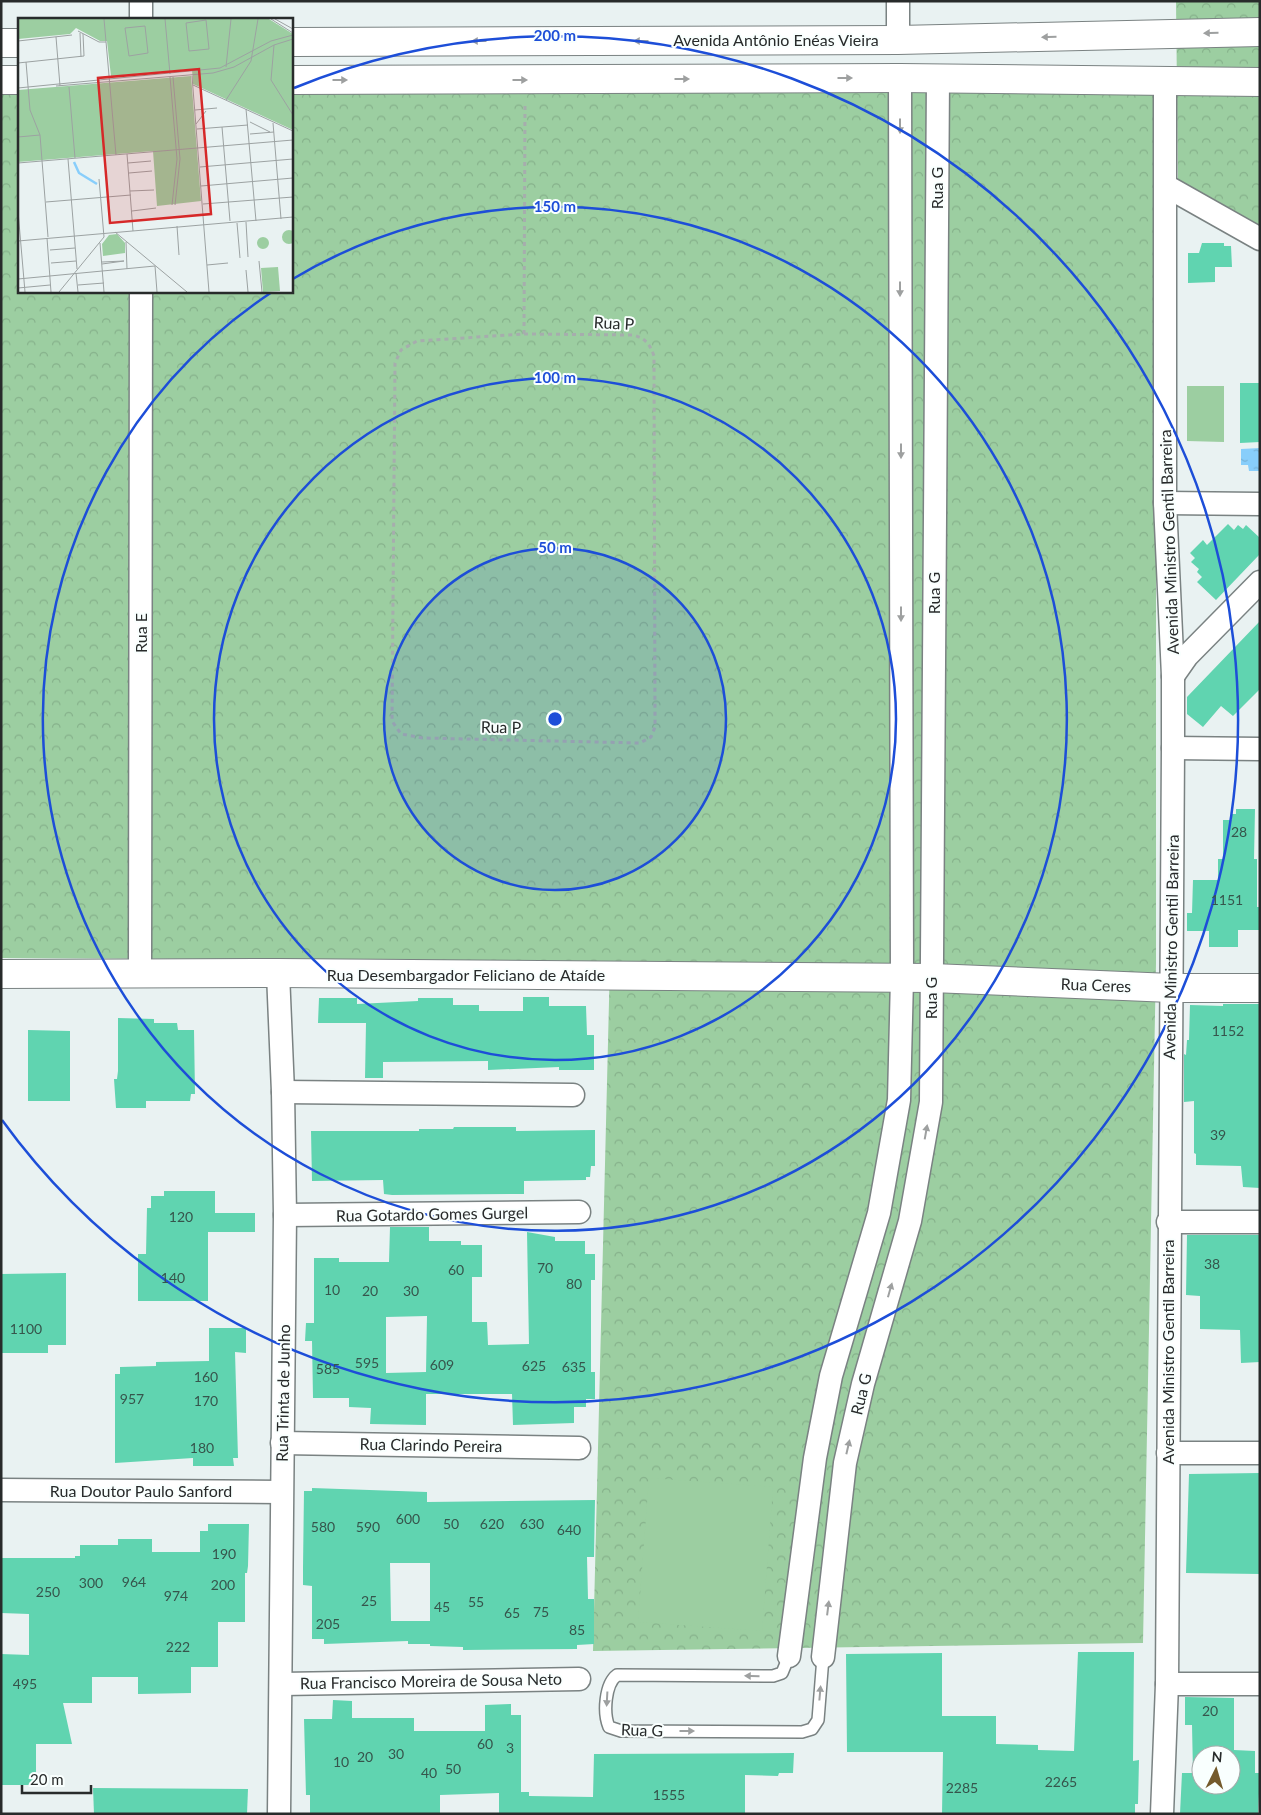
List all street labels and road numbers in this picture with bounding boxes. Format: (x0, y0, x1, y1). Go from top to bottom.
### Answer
street label: Avenida Antônio Enéas Vieira (673, 30, 879, 49)
street label: Rua G (927, 167, 946, 209)
street label: Rua P (593, 312, 635, 333)
street label: Avenida Ministro Gentil Barreira (1155, 429, 1182, 655)
street label: Rua G (924, 572, 943, 614)
street label: Rua E (131, 613, 150, 653)
street label: Rua P (481, 717, 522, 736)
street label: Avenida Ministro Gentil Barreira (1159, 834, 1182, 1060)
street label: Rua Desembargador Feliciano de Ataíde (327, 965, 605, 984)
street label: Rua Ceres (1060, 974, 1132, 995)
street label: Rua G (921, 977, 940, 1019)
street label: Rua Gotardo Gomes Gurgel (336, 1202, 528, 1225)
street label: Avenida Ministro Gentil Barreira (1158, 1239, 1177, 1465)
street label: Rua Trinta de Junho (272, 1324, 293, 1462)
street label: Rua G (846, 1371, 875, 1417)
street label: Rua Clarindo Pereira (359, 1434, 503, 1455)
street label: Rua Doutor Paulo Sanford (50, 1481, 232, 1500)
street label: Rua Francisco Moreira de Sousa Neto (300, 1669, 562, 1692)
street label: Rua G (621, 1719, 664, 1740)

